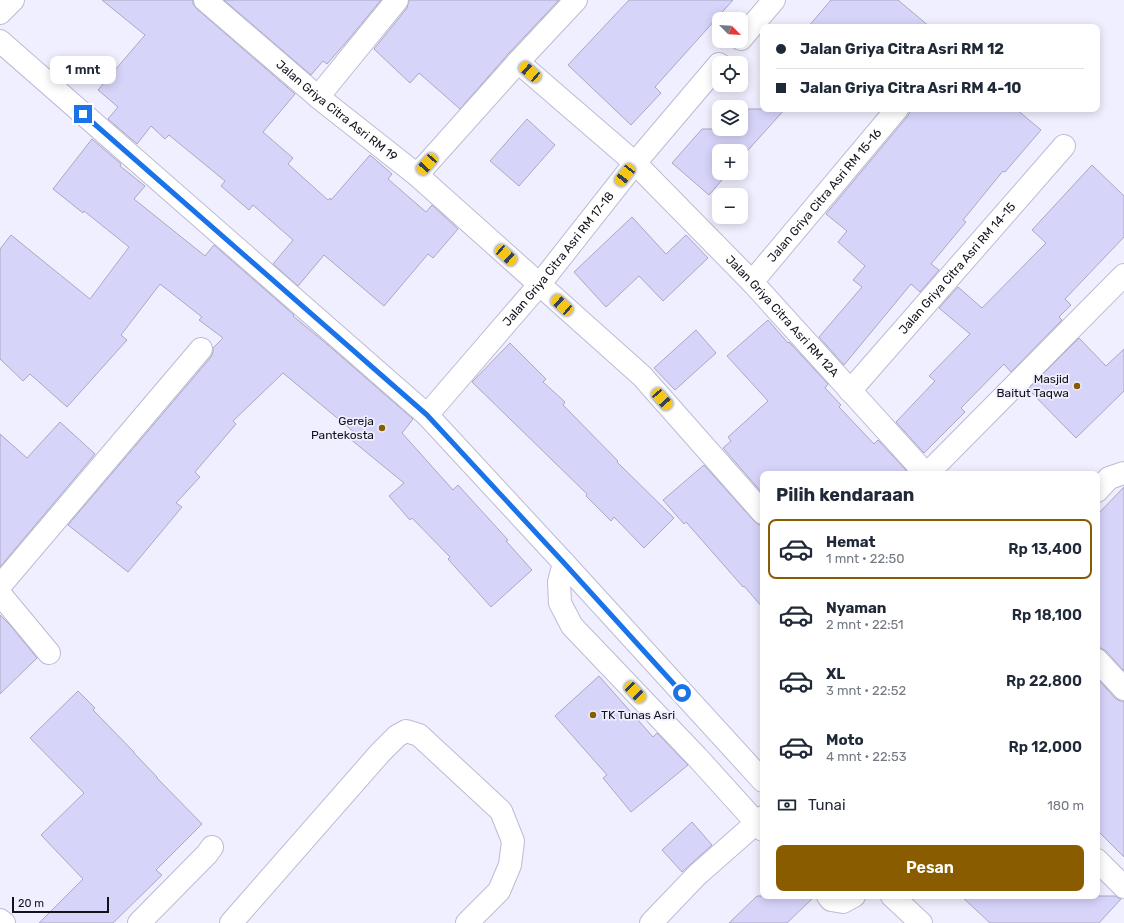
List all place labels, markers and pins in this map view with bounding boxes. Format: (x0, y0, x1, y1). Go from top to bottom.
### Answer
place label: Masjid Baitut Taqwa (997, 372, 1069, 400)
marker: Masjid Baitut Taqwa (1072, 381, 1082, 391)
place label: Gereja Pantekosta (311, 414, 374, 442)
marker: Gereja Pantekosta (377, 423, 387, 433)
place label: TK Tunas Asri (601, 708, 675, 722)
marker: TK Tunas Asri (588, 710, 598, 720)

